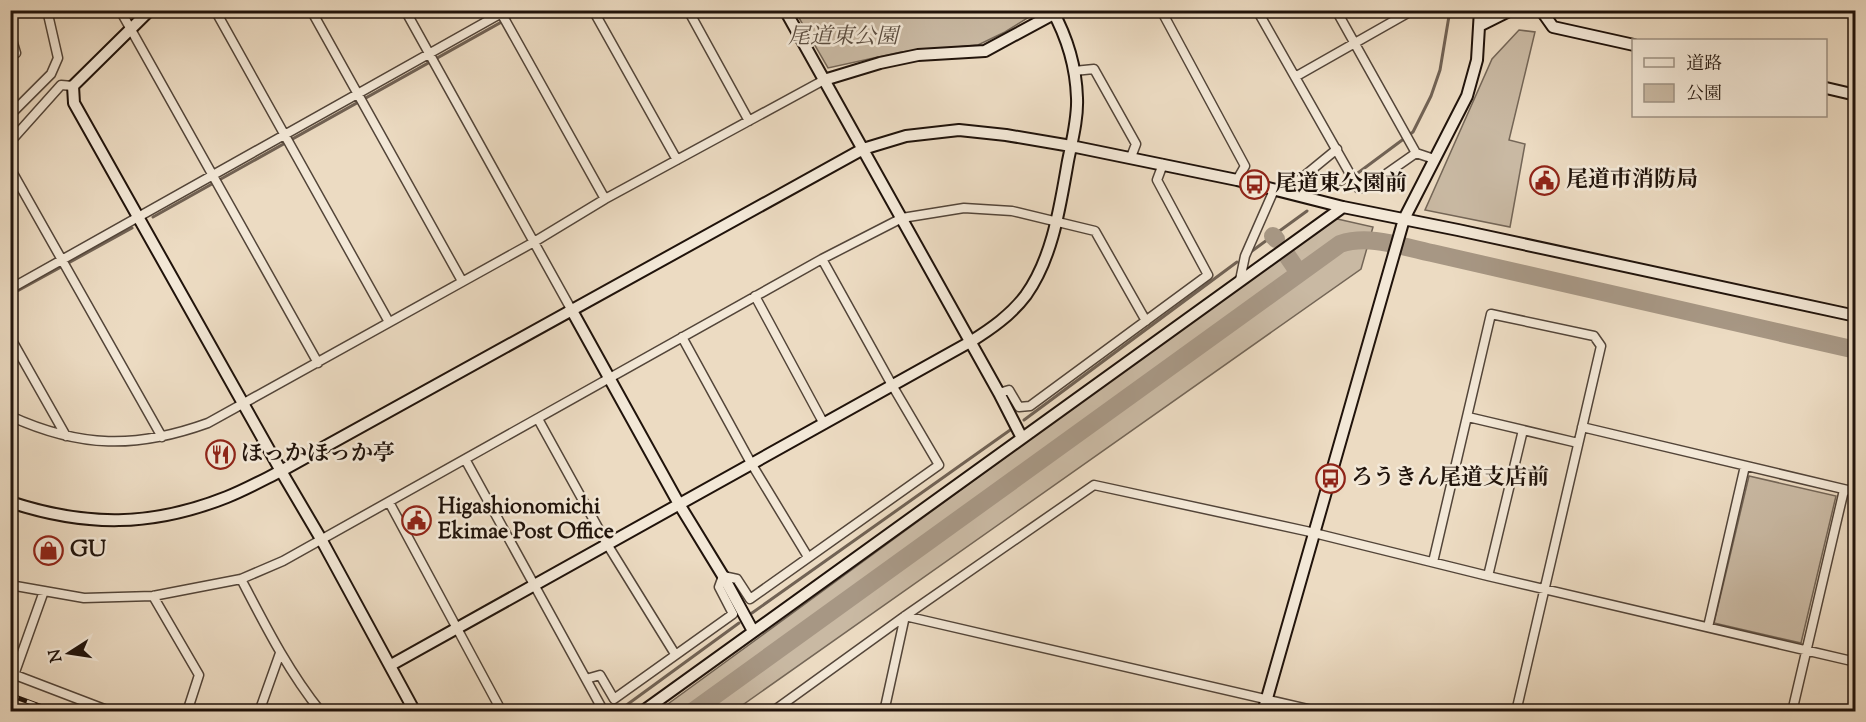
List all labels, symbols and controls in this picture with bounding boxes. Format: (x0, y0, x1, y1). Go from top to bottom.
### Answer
park label: 尾道東公園 (788, 22, 901, 54)
legend (1632, 39, 1827, 117)
text: 道路 (1686, 52, 1722, 78)
text: 公園 (1686, 82, 1722, 108)
public building icon: 尾道市消防局 (1529, 165, 1561, 197)
place label: 尾道市消防局 (1566, 165, 1698, 197)
bus stop icon: 尾道東公園前 (1238, 169, 1270, 201)
place label: 尾道東公園前 (1275, 169, 1407, 201)
restaurant icon: ほっかほっか亭 (204, 439, 236, 471)
place label: ほっかほっか亭 (241, 439, 395, 471)
bus stop icon: ろうきん尾道支店前 (1314, 463, 1346, 495)
place label: ろうきん尾道支店前 (1351, 463, 1549, 495)
place label: Higashionomichi Ekimae Post Office (438, 492, 614, 549)
public building icon: Higashionomichi Ekimae Post Office (401, 505, 433, 537)
shop icon: GU (33, 535, 65, 567)
place label: GU (70, 535, 106, 567)
north arrow (39, 623, 99, 683)
text: N (44, 647, 69, 664)

